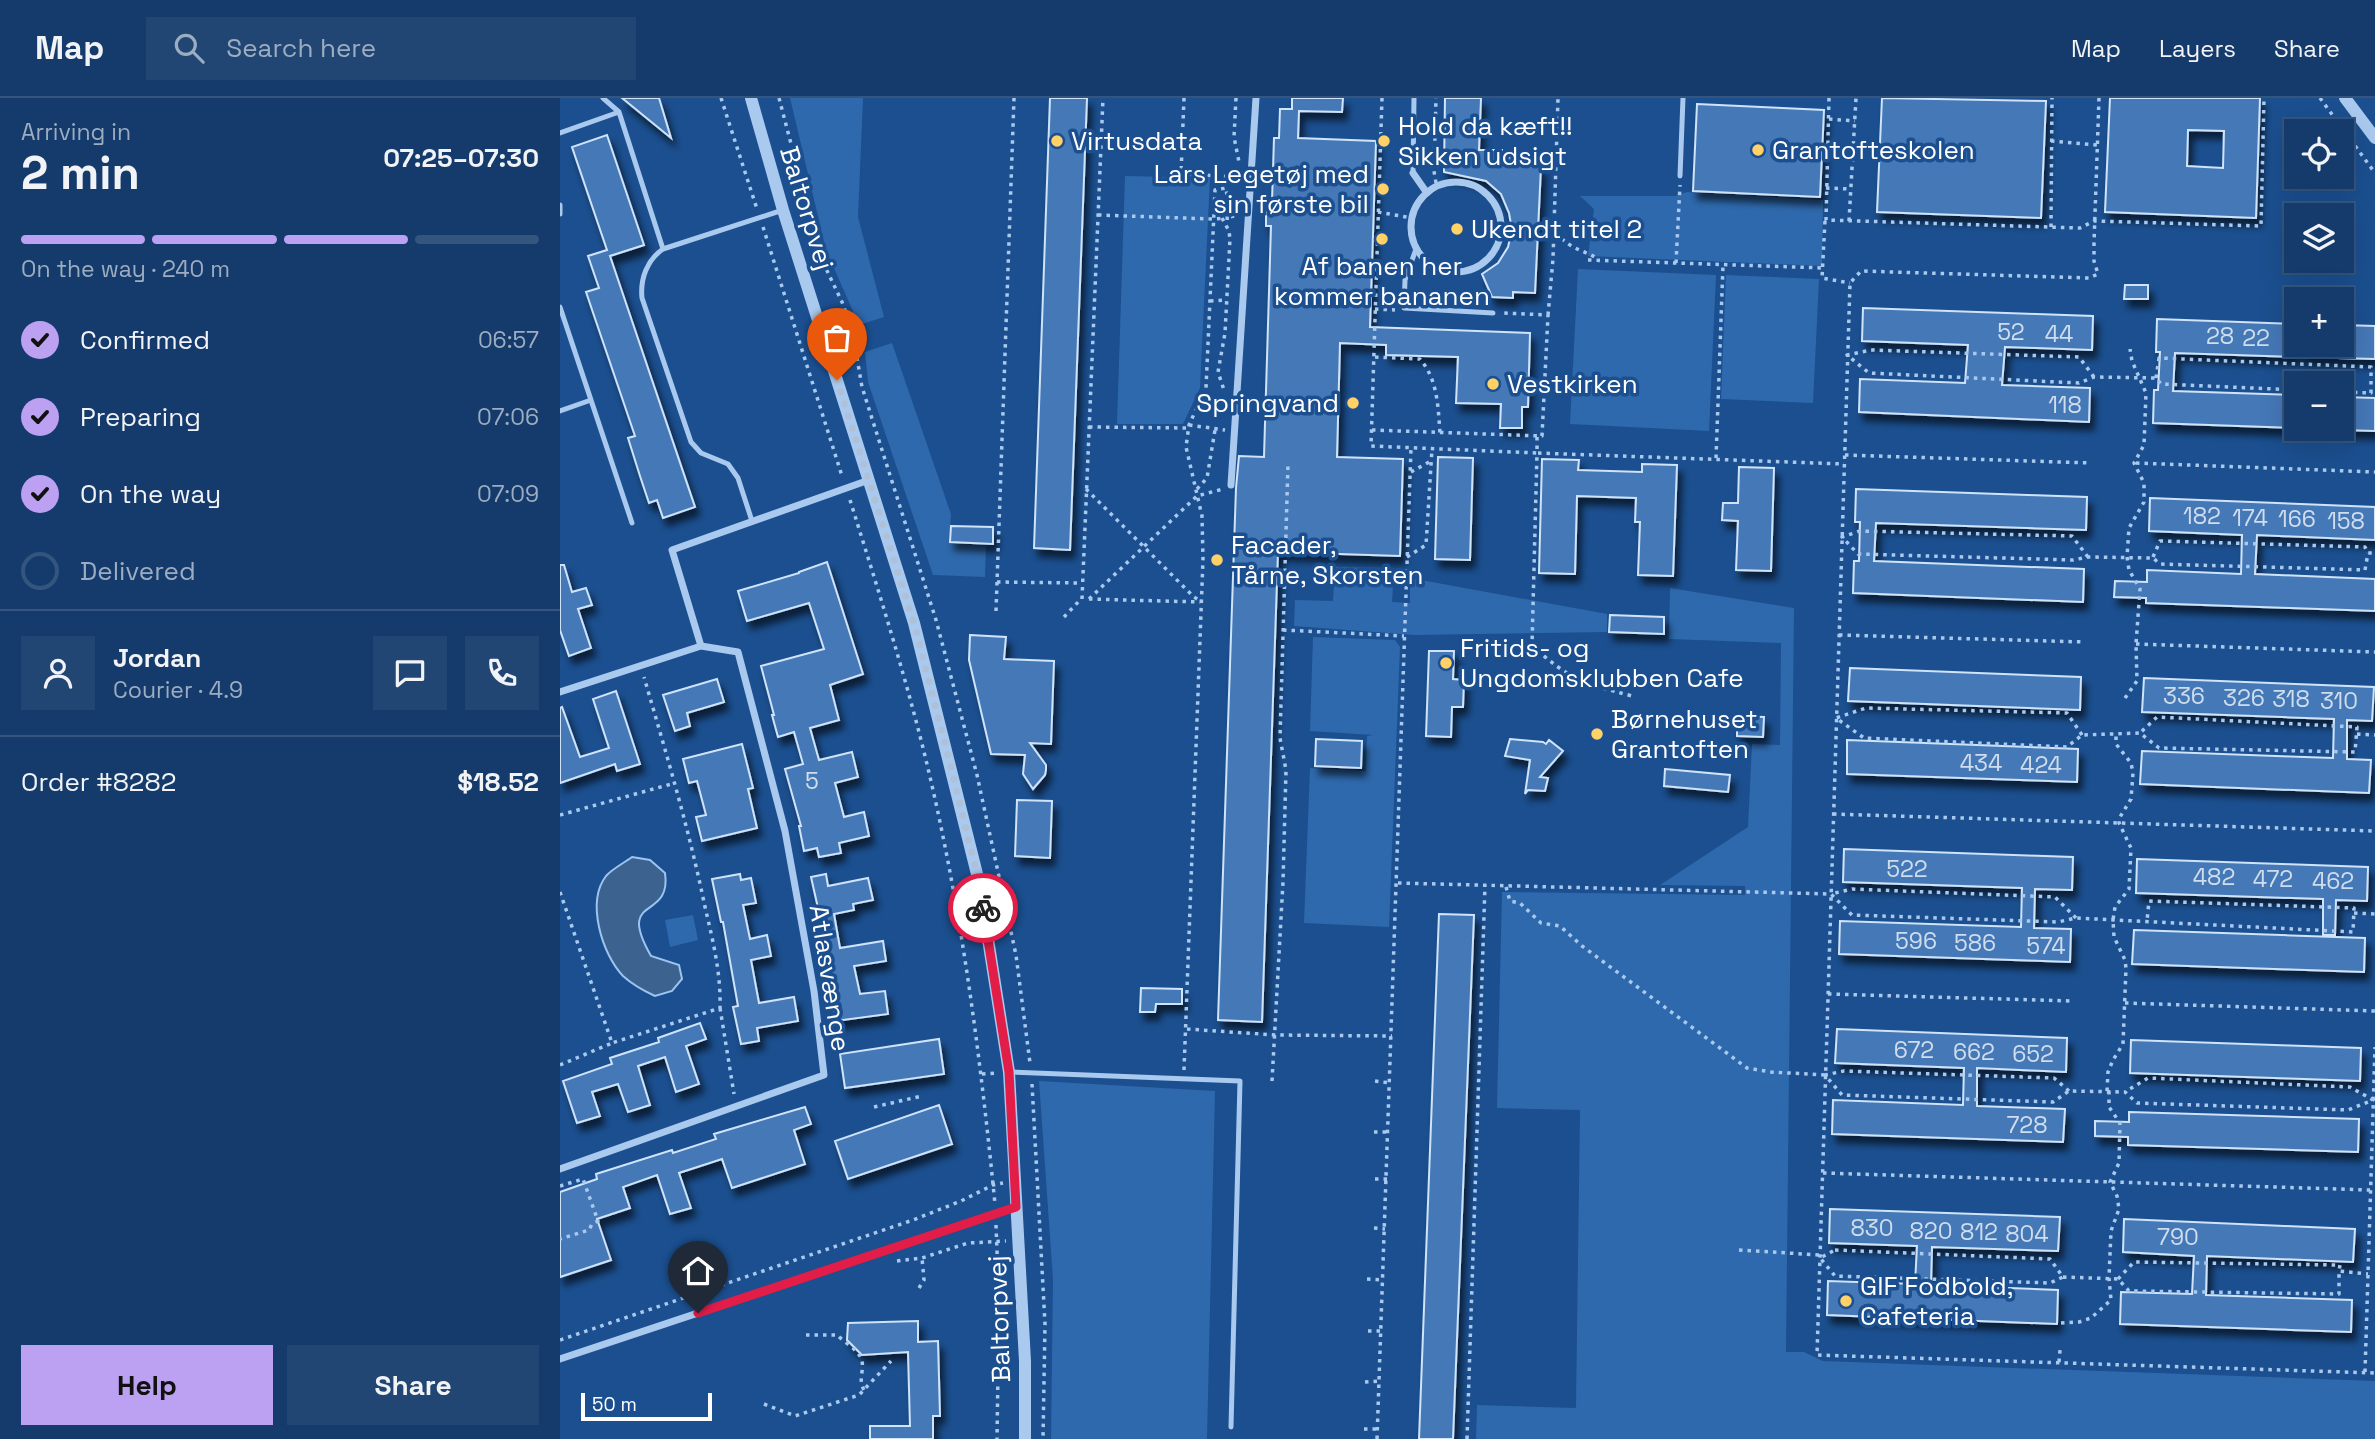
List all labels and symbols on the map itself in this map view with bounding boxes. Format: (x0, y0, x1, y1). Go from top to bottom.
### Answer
place label: Hold da kæft!! Sikken udsigt (1398, 109, 1573, 173)
place label: Virtusdata (1071, 124, 1203, 158)
marker: Virtusdata (1049, 133, 1065, 149)
marker: Hold da kæft!! Sikken udsigt (1376, 133, 1392, 149)
place label: Grantofteskolen (1772, 133, 1975, 167)
street label: Baltorpvej (772, 142, 842, 274)
marker: Grantofteskolen (1750, 142, 1766, 158)
place label: Lars Legetøj med sin første bil (1154, 157, 1369, 221)
marker: Lars Legetøj med sin første bil (1375, 181, 1391, 197)
place label: Ukendt titel 2 (1471, 212, 1642, 246)
marker: Ukendt titel 2 (1449, 221, 1465, 237)
marker: Af banen her kommer bananen (1374, 231, 1390, 247)
place label: Af banen her kommer bananen (1274, 249, 1490, 313)
pin (807, 308, 867, 380)
house number: 52 (1997, 317, 2025, 347)
house number: 44 (2045, 319, 2073, 349)
house number: 28 (2206, 321, 2234, 351)
house number: 22 (2242, 323, 2270, 353)
place label: Vestkirken (1507, 367, 1638, 401)
marker: Vestkirken (1485, 376, 1501, 392)
place label: Springvand (1196, 386, 1339, 420)
house number: 118 (2048, 390, 2082, 420)
marker: Springvand (1345, 395, 1361, 411)
house number: 182 (2183, 501, 2221, 531)
house number: 174 (2232, 503, 2268, 533)
house number: 166 (2278, 504, 2316, 534)
house number: 158 (2327, 506, 2365, 536)
place label: Facader, Tårne, Skorsten (1231, 528, 1423, 592)
marker: Facader, Tårne, Skorsten (1209, 552, 1225, 568)
place label: Fritids- og Ungdomsklubben Cafe (1460, 631, 1744, 695)
marker: Fritids- og Ungdomsklubben Cafe (1438, 655, 1454, 671)
house number: 336 (2163, 681, 2205, 711)
house number: 326 (2223, 683, 2265, 713)
house number: 318 (2272, 684, 2310, 714)
house number: 310 (2320, 686, 2358, 716)
place label: Børnehuset Grantoften (1611, 702, 1758, 766)
marker: Børnehuset Grantoften (1589, 726, 1605, 742)
house number: 434 (1960, 748, 2002, 778)
house number: 424 (2020, 750, 2062, 780)
house number: 5 (805, 766, 819, 796)
house number: 522 (1886, 854, 1928, 884)
house number: 482 (2193, 862, 2235, 892)
house number: 472 (2253, 864, 2293, 894)
house number: 462 (2312, 866, 2354, 896)
courier (948, 873, 1018, 943)
street label: Atlasvænge (802, 902, 858, 1054)
house number: 596 (1895, 926, 1937, 956)
house number: 586 (1954, 928, 1996, 958)
house number: 574 (2026, 931, 2066, 961)
house number: 672 (1894, 1035, 1934, 1065)
house number: 662 (1953, 1037, 1995, 1067)
house number: 652 (2012, 1039, 2054, 1069)
house number: 728 (2007, 1110, 2047, 1140)
house number: 830 (1851, 1213, 1893, 1243)
house number: 820 (1910, 1216, 1952, 1246)
house number: 812 (1960, 1217, 1998, 1247)
house number: 804 (2005, 1219, 2049, 1249)
house number: 790 (2157, 1222, 2199, 1252)
pin (668, 1241, 728, 1313)
street label: Baltorpvej (980, 1255, 1018, 1383)
place label: GIF Fodbold, Cafeteria (1860, 1269, 2013, 1333)
marker: GIF Fodbold, Cafeteria (1838, 1293, 1854, 1309)
scale bar (581, 1390, 712, 1422)

